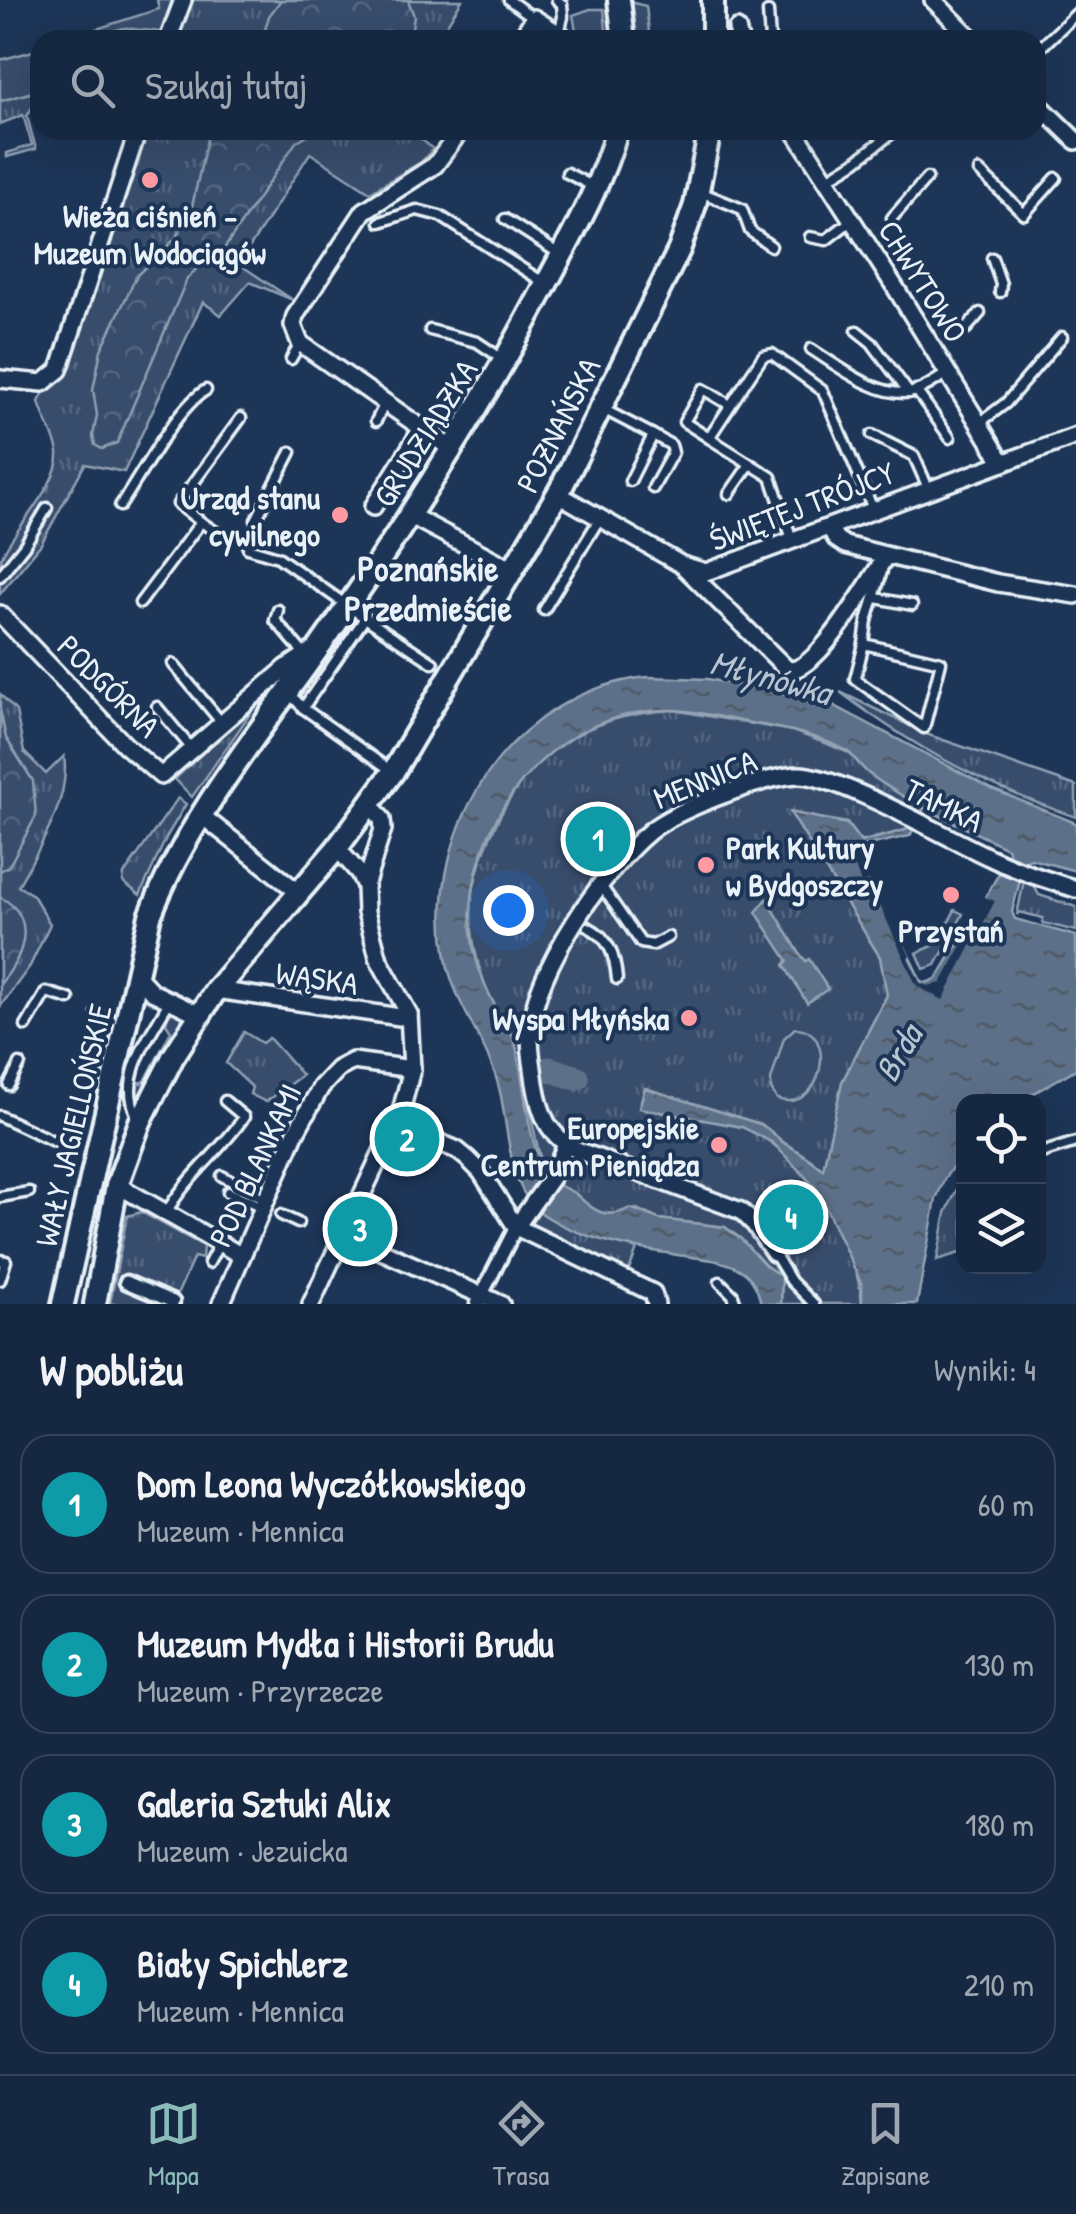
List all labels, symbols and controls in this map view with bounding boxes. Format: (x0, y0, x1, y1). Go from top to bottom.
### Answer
search box (30, 30, 1046, 140)
icon: search (65, 58, 120, 113)
text: Szukaj tutaj (145, 59, 307, 111)
marker: Wieża ciśnień - Muzeum Wodociągów (139, 169, 161, 191)
place label: Wieża ciśnień - Muzeum Wodociągów (34, 194, 266, 275)
street label: CHWYTOWO (869, 212, 977, 350)
street label: POZNAŃSKA (506, 350, 610, 500)
street label: GRUDZIĄDZKA (363, 351, 487, 515)
street label: ŚWIĘTEJ TRÓJCY (703, 451, 901, 561)
place label: Urząd stanu cywilnego (181, 476, 320, 557)
marker: Urząd stanu cywilnego (329, 504, 351, 526)
district label: Poznańskie Przedmieście (344, 545, 512, 632)
street label: PODGÓRNA (48, 625, 170, 747)
water label: Młynówka (705, 638, 840, 717)
street label: MENNICA (647, 739, 763, 819)
street label: TAMKA (898, 768, 991, 842)
pin: 1 (566, 802, 630, 876)
place label: Park Kultury w Bydgoszczy (726, 826, 884, 907)
marker: Park Kultury w Bydgoszczy (695, 854, 717, 876)
marker: Przystań (940, 884, 962, 906)
your location (483, 885, 534, 936)
place label: Przystań (898, 909, 1004, 953)
street label: WĄSKA (273, 951, 361, 1005)
place label: Wyspa Młyńska (492, 997, 669, 1041)
street label: WAŁY JAGIELLOŃSKIE (24, 1000, 122, 1250)
marker: Wyspa Młyńska (678, 1007, 700, 1029)
water label: Brda (863, 1013, 935, 1090)
street label: POD BLANKAMI (198, 1076, 312, 1254)
map controls (956, 1094, 1046, 1274)
button: locate (956, 1094, 1046, 1184)
pin: 2 (374, 1102, 440, 1176)
place label: Europejskie Centrum Pieniądza (481, 1106, 699, 1186)
marker: Europejskie Centrum Pieniądza (708, 1134, 730, 1156)
pin: 4 (758, 1180, 824, 1254)
button: layers (956, 1184, 1046, 1274)
pin: 3 (328, 1192, 392, 1266)
text: W pobliżu (40, 1341, 183, 1398)
text: Wyniki: 4 (934, 1348, 1036, 1391)
text: Dom Leona Wyczółkowskiego (137, 1457, 526, 1509)
text: 1 (69, 1483, 80, 1526)
text: 60 m (978, 1483, 1034, 1526)
text: Muzeum · Mennica (137, 1509, 344, 1552)
text: Muzeum Mydła i Historii Brudu (137, 1617, 554, 1669)
text: 2 (67, 1643, 82, 1686)
text: 130 m (965, 1643, 1034, 1686)
text: Muzeum · Przyrzecze (137, 1669, 384, 1712)
text: Galeria Sztuki Alix (137, 1777, 391, 1829)
text: 3 (67, 1803, 82, 1846)
text: 180 m (965, 1803, 1034, 1846)
text: Muzeum · Jezuicka (137, 1829, 347, 1872)
text: Biały Spichlerz (137, 1937, 348, 1989)
text: 4 (68, 1963, 81, 2006)
text: 210 m (964, 1963, 1034, 2006)
text: Muzeum · Mennica (137, 1989, 344, 2032)
tab: Mapa (146, 2096, 201, 2194)
tab: Trasa (493, 2096, 549, 2194)
tab: Zapisane (841, 2096, 930, 2194)

